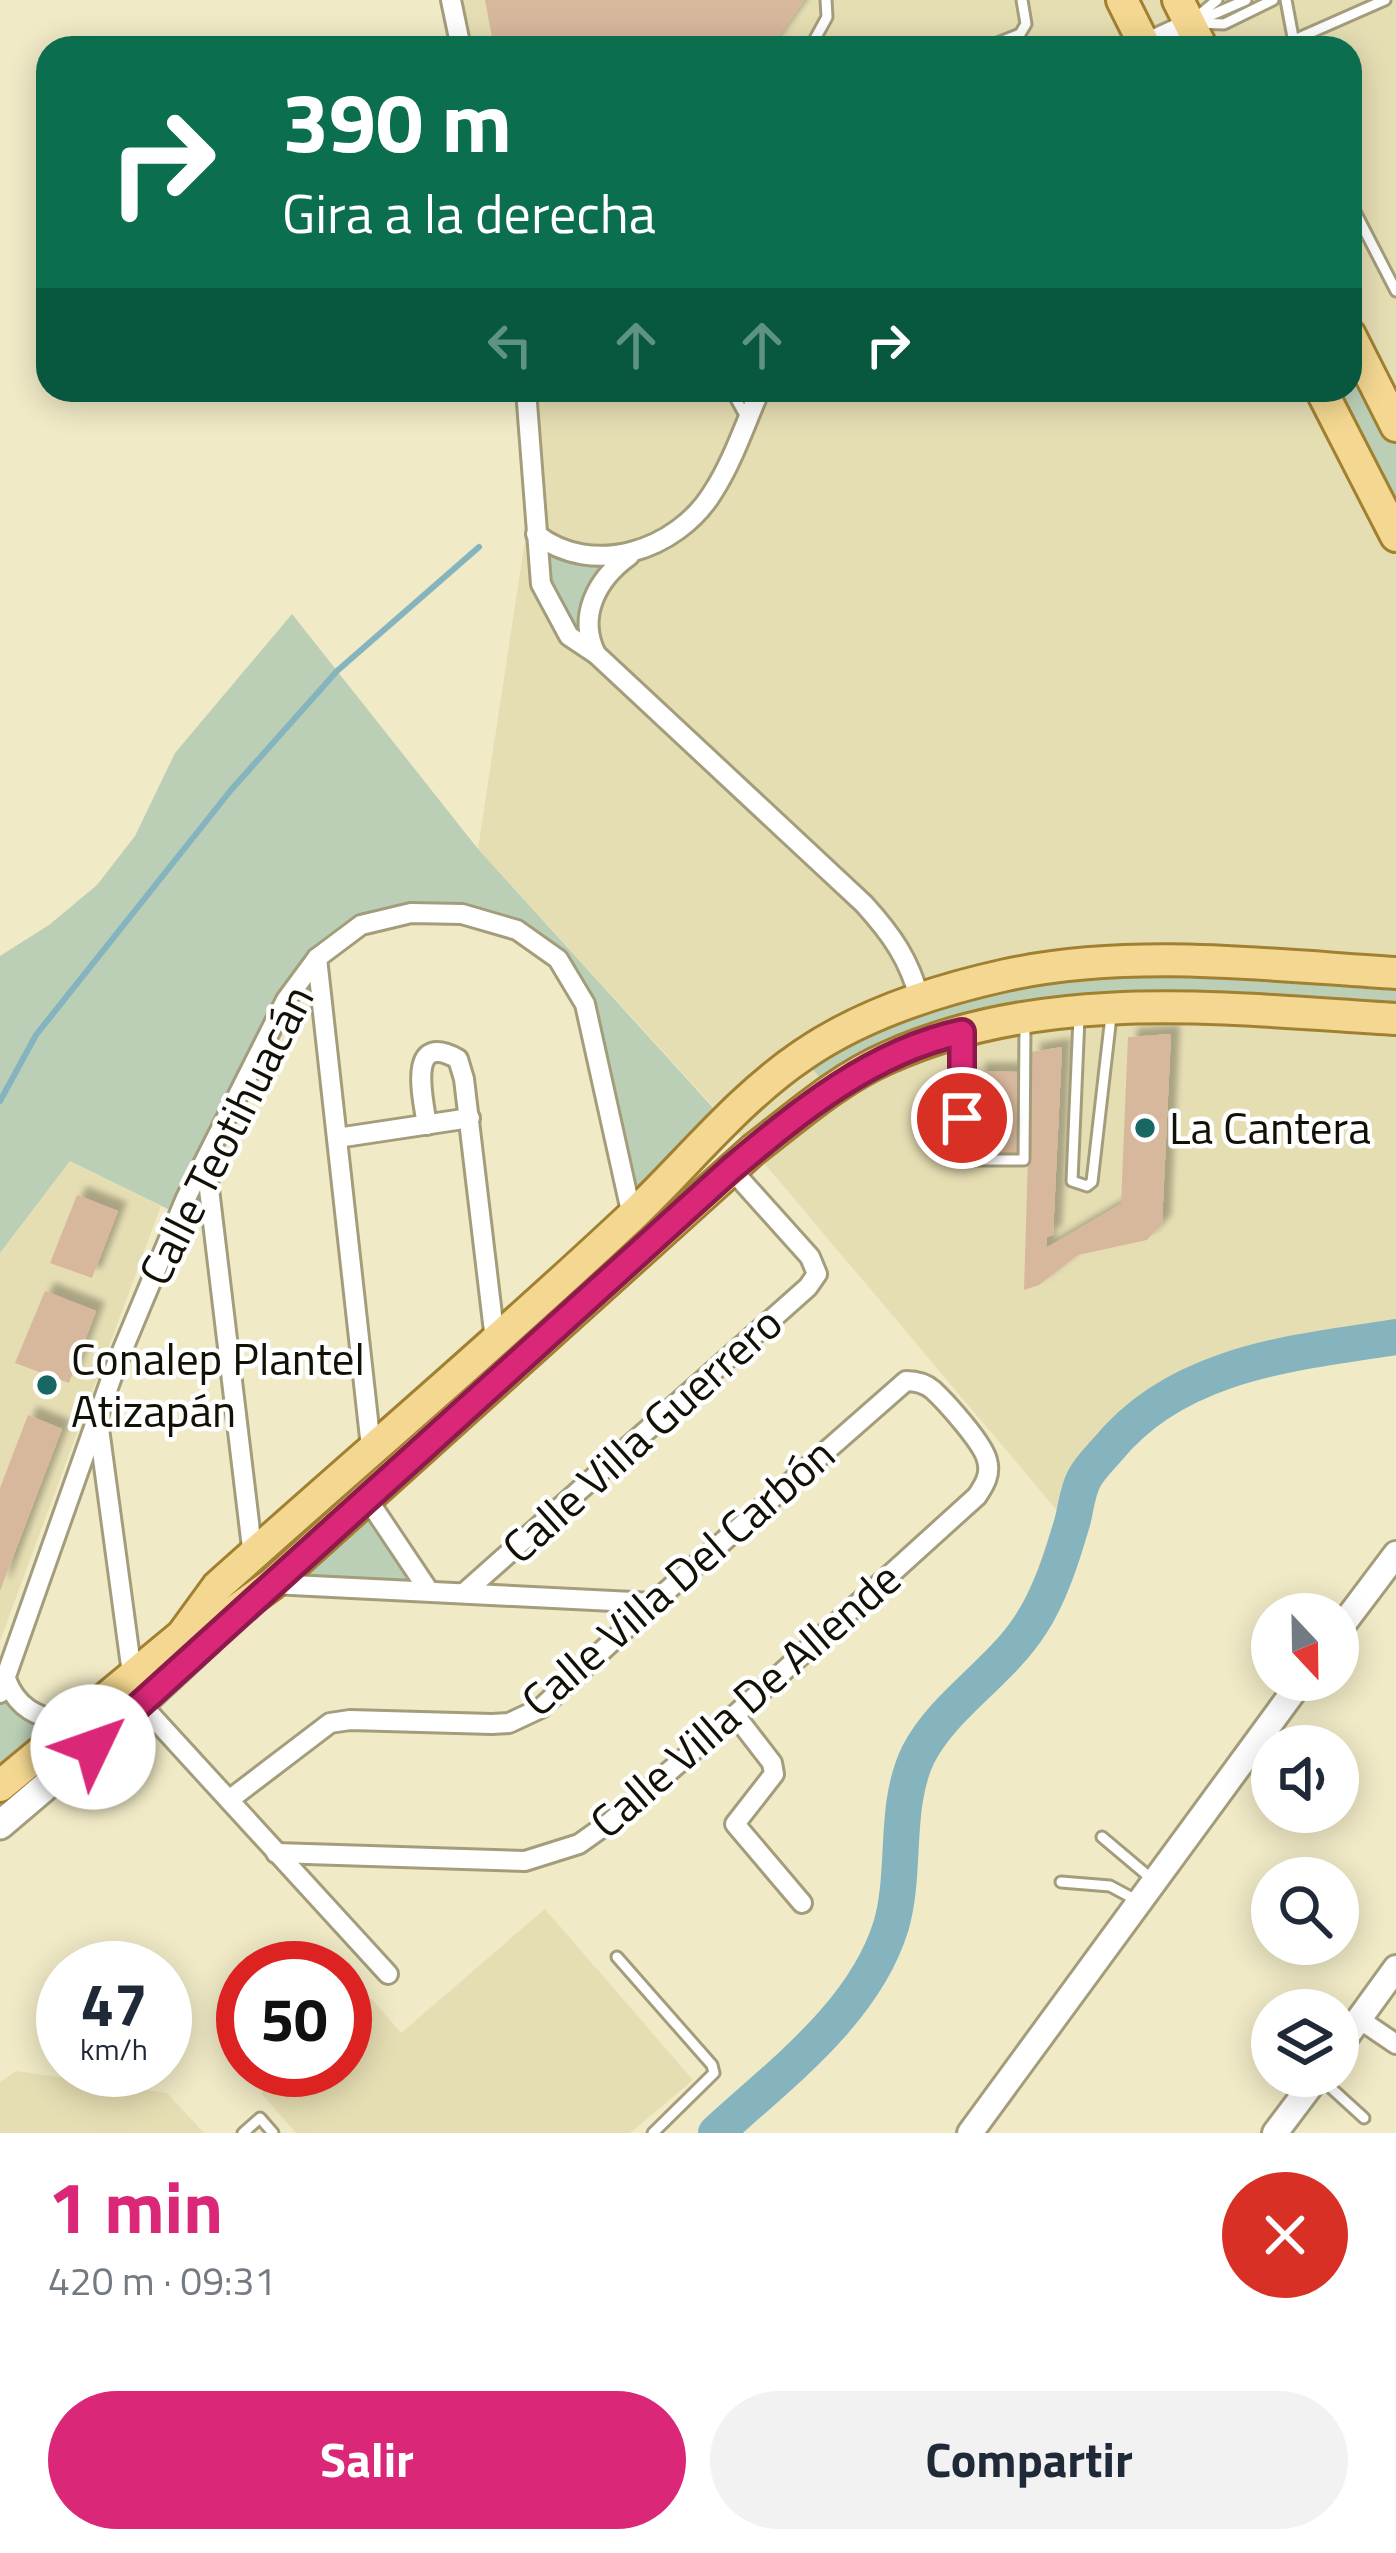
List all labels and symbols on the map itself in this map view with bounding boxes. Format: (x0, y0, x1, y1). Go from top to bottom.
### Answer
street label: Calle Teotihuacán (120, 973, 330, 1297)
pin (911, 1067, 1013, 1169)
place label: La Cantera (1169, 1093, 1371, 1161)
marker: La Cantera (1132, 1115, 1158, 1141)
street label: Calle Villa Guerrero (486, 1290, 796, 1579)
place label: Conalep Plantel Atizapán (71, 1324, 365, 1444)
marker: Conalep Plantel Atizapán (34, 1372, 60, 1398)
street label: Calle Villa Del Carbón (506, 1421, 849, 1732)
street label: Calle Villa De Allende (574, 1545, 915, 1854)
north arrow (1251, 1593, 1359, 1701)
position arrow (30.0, 1684, 156.0, 1810)
speed limit sign: 50 (216, 1941, 372, 2097)

